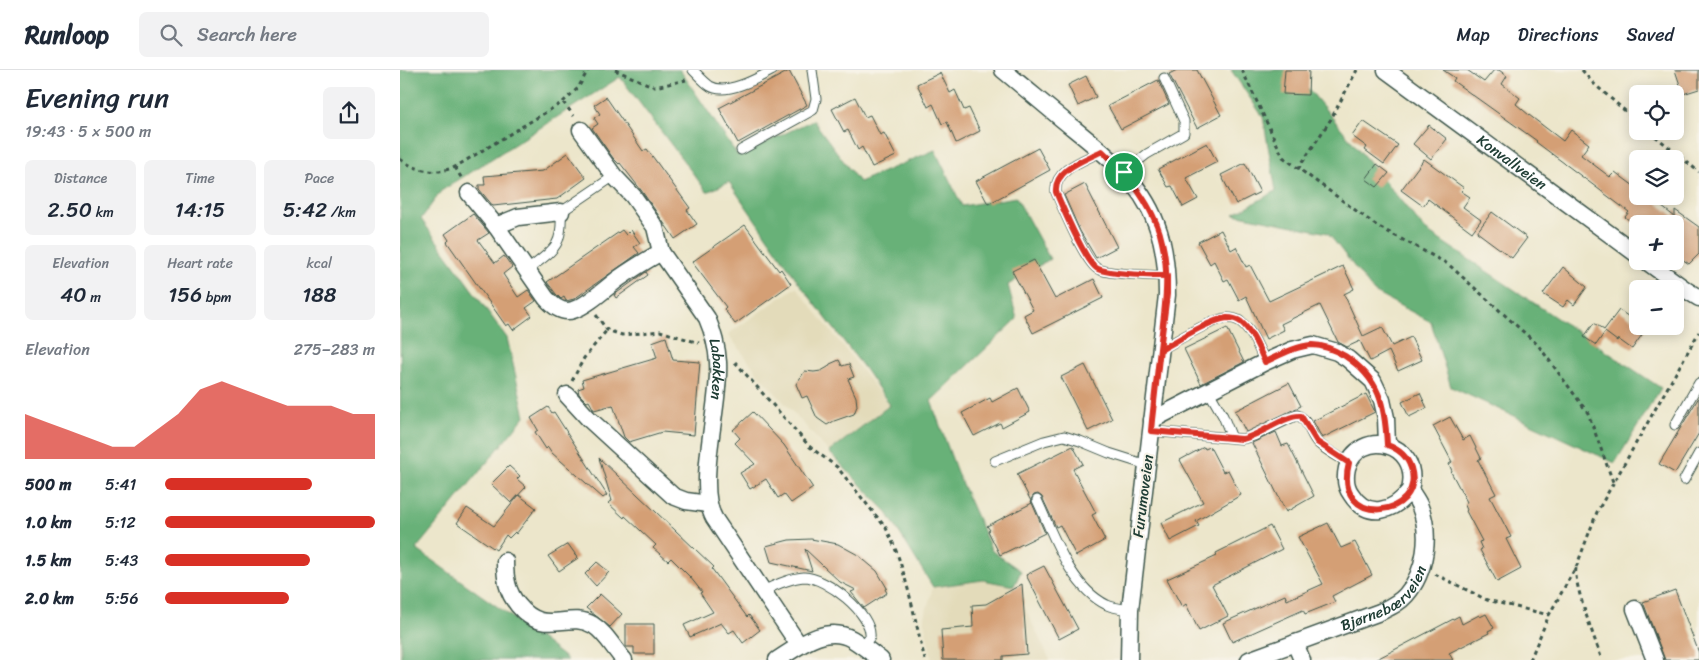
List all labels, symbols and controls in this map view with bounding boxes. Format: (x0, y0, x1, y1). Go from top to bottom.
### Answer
search box (139, 12, 489, 57)
text: Runloop (25, 14, 109, 56)
text: Search here (197, 18, 297, 51)
text: Map (1457, 19, 1490, 51)
text: Directions (1518, 19, 1599, 51)
text: Saved (1627, 19, 1674, 51)
icon: search (157, 21, 185, 49)
text: Evening run (25, 73, 169, 122)
map controls (1629, 85, 1684, 335)
button: locate (1629, 85, 1684, 140)
button: share (323, 87, 375, 139)
text: 19:43 · 5 × 500 m (25, 117, 151, 146)
street label: Konvallveien (1471, 128, 1553, 197)
button: layers (1629, 150, 1684, 205)
pin (1103, 151, 1145, 193)
icon: arrive (1110, 158, 1138, 186)
text: Distance (54, 166, 107, 191)
text: Time (185, 166, 215, 191)
text: Pace (304, 166, 334, 191)
text: 2.50 (47, 191, 92, 229)
text: 14:15 (175, 191, 225, 229)
text: 5:42 (283, 191, 327, 229)
text: km (92, 200, 114, 225)
text: /km (327, 200, 356, 225)
button: + (1629, 215, 1684, 270)
text: Elevation (52, 251, 109, 276)
text: Heart rate (167, 251, 233, 276)
text: kcal (307, 251, 332, 276)
text: 40 (60, 276, 87, 314)
text: 156 (168, 276, 202, 314)
text: 188 (302, 276, 337, 314)
button: − (1629, 280, 1684, 335)
text: m (87, 285, 101, 310)
text: bpm (202, 285, 232, 310)
text: Elevation (25, 335, 90, 364)
text: 275–283 m (294, 335, 375, 364)
street label: Labakken (702, 336, 731, 401)
street label: Furumoveien (1125, 453, 1161, 539)
text: 500 m (25, 470, 71, 499)
text: 5:41 (105, 470, 136, 499)
text: 1.0 km (25, 508, 72, 537)
text: 5:12 (105, 508, 136, 537)
text: 1.5 km (25, 546, 71, 575)
text: 5:43 (105, 546, 138, 575)
street label: Bjørnebærveien (1337, 562, 1434, 638)
text: 2.0 km (25, 584, 74, 613)
text: 5:56 (105, 584, 138, 613)

